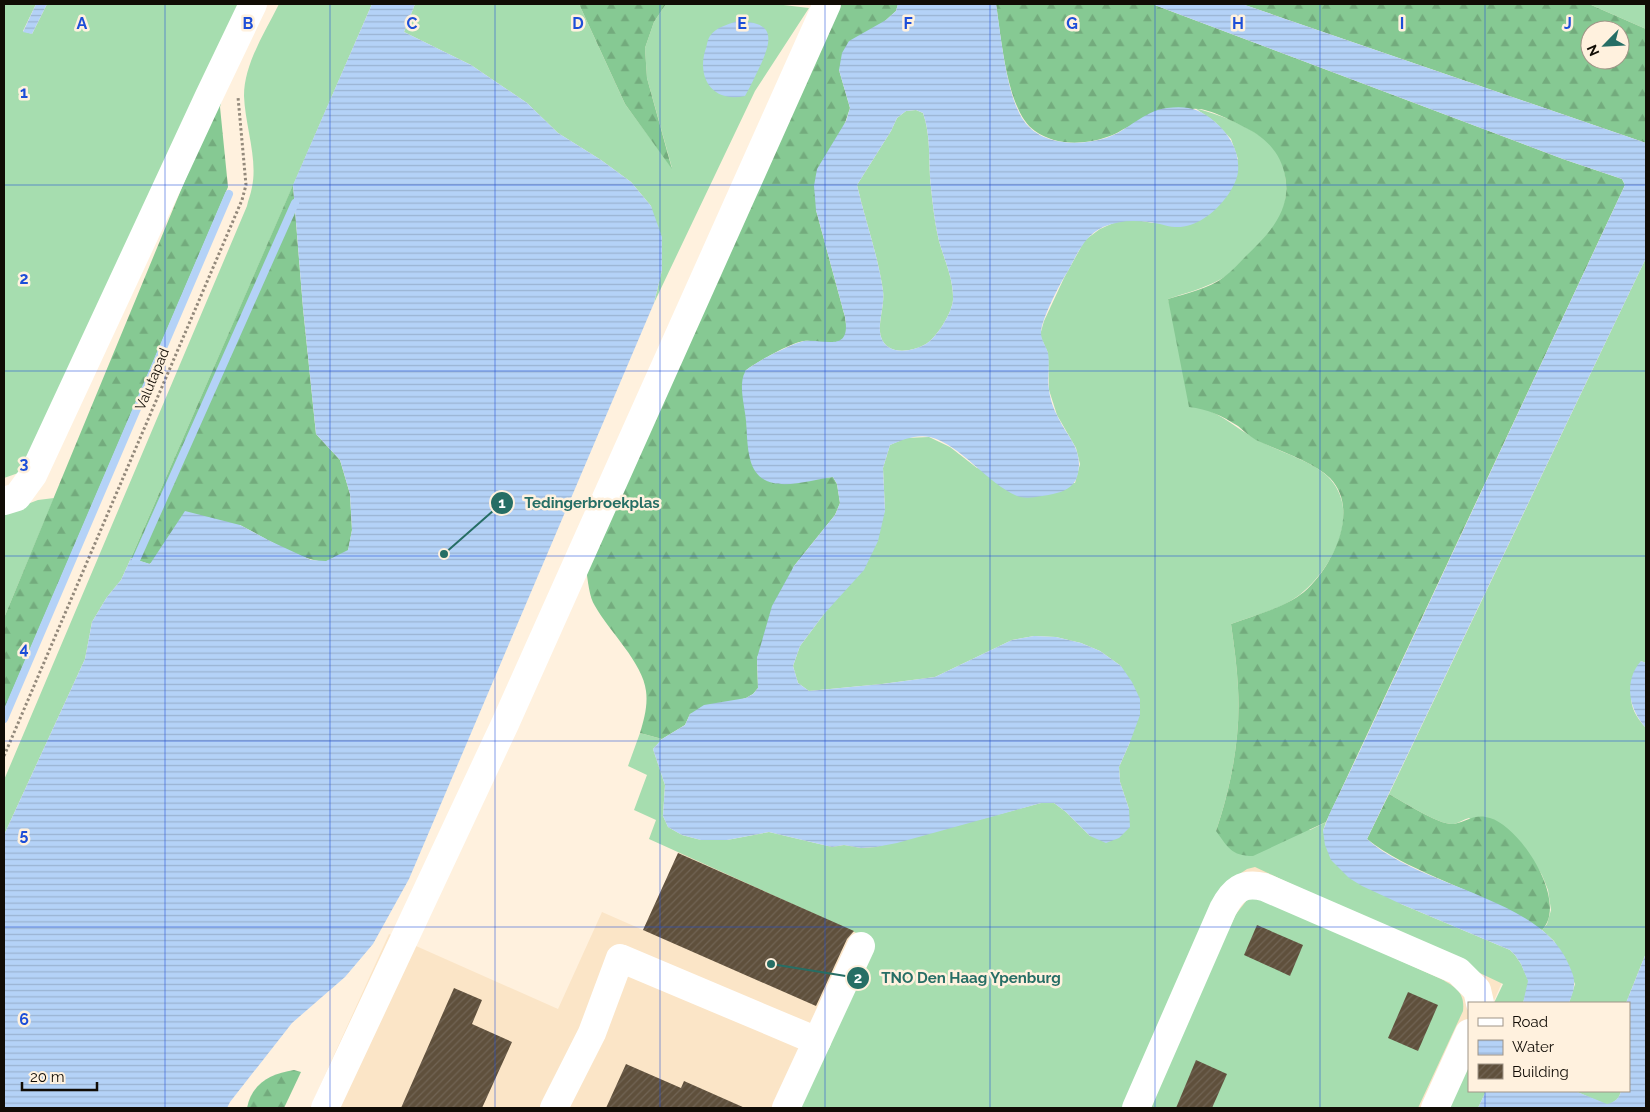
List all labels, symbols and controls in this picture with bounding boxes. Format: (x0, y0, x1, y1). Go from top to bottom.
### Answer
text: A (77, 14, 88, 33)
text: B (243, 14, 254, 33)
text: C (407, 14, 418, 33)
text: D (572, 14, 584, 33)
text: E (737, 14, 747, 33)
text: F (903, 14, 913, 33)
text: G (1066, 14, 1078, 33)
text: H (1232, 14, 1244, 33)
text: I (1400, 14, 1404, 33)
text: J (1564, 14, 1572, 33)
north arrow (1580, 20, 1630, 70)
text: N (1584, 42, 1603, 58)
text: 1 (20, 83, 28, 102)
text: 2 (19, 269, 29, 288)
street label: Valutapad (132, 346, 172, 412)
text: 3 (20, 454, 29, 473)
callout: Tedingerbroekplas (489, 488, 670, 518)
text: 1 (498, 494, 506, 512)
text: Tedingerbroekplas (524, 494, 660, 512)
text: 4 (19, 639, 29, 658)
text: 5 (20, 825, 29, 844)
callout: TNO Den Haag Ypenburg (846, 963, 1071, 993)
text: 2 (854, 969, 862, 987)
text: TNO Den Haag Ypenburg (881, 969, 1061, 987)
legend (1468, 1002, 1630, 1092)
text: 6 (19, 1010, 29, 1029)
text: Road (1512, 1013, 1548, 1031)
text: Water (1512, 1038, 1555, 1056)
scale bar (22, 1060, 98, 1092)
text: Building (1512, 1063, 1569, 1081)
text: 20 m (30, 1068, 65, 1086)

